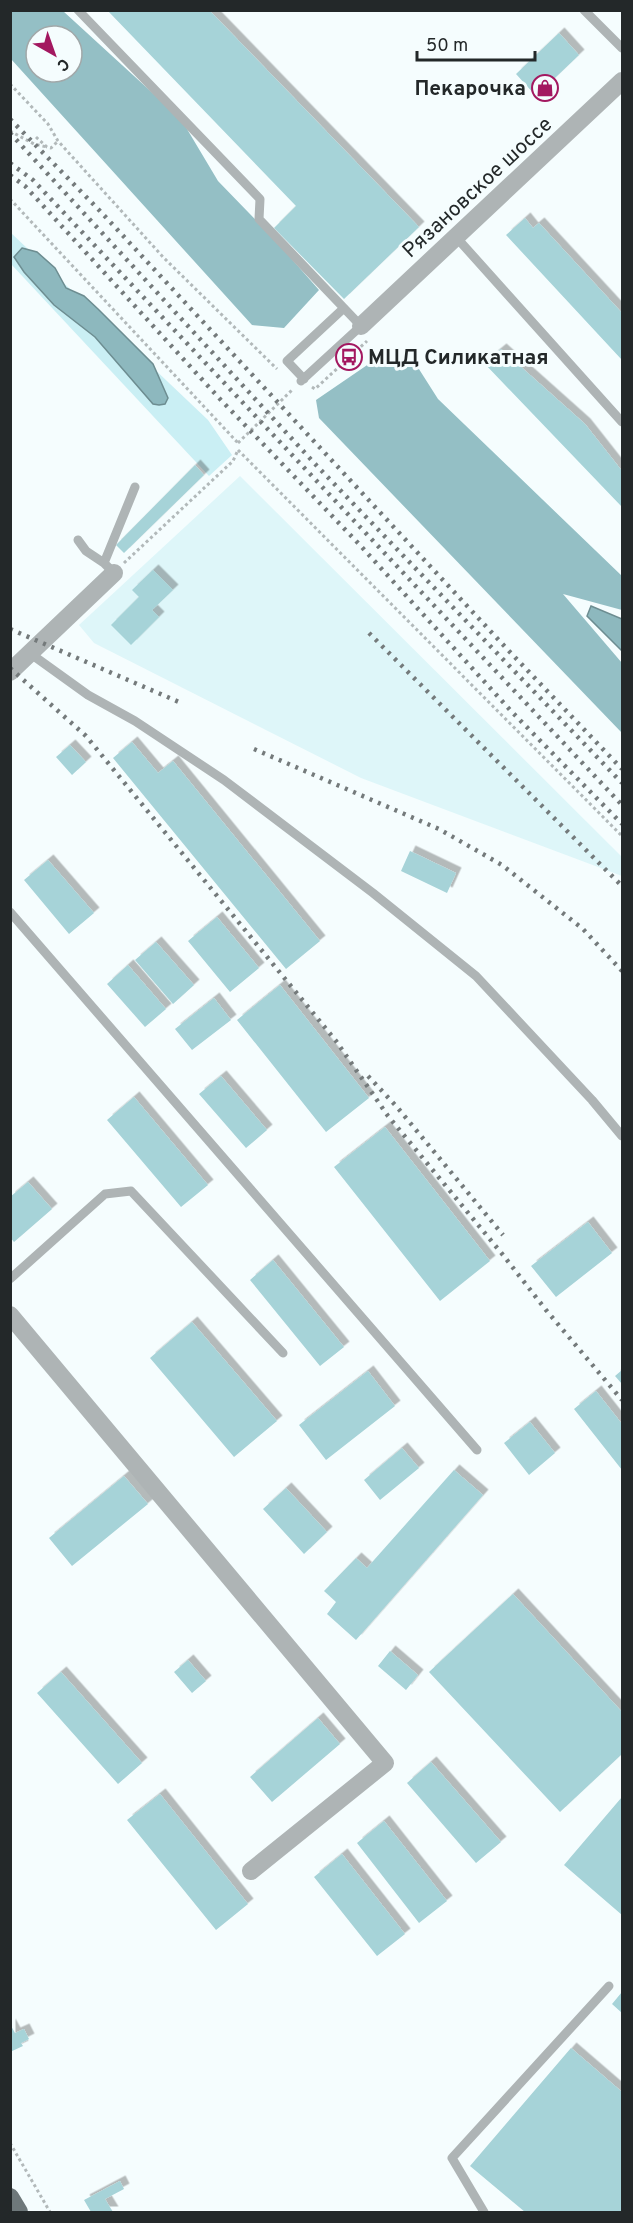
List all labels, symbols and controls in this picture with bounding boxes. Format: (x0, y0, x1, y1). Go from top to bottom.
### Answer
north arrow (24, 24, 84, 84)
scale bar (417, 24, 536, 62)
text: 50 m (426, 35, 468, 58)
text: С (52, 53, 73, 75)
shop icon: Пекарочка (530, 73, 560, 103)
place label: Пекарочка (414, 76, 526, 103)
street label: Рязановское шоссе (397, 112, 559, 265)
bus stop icon: МЦД Силикатная (334, 342, 364, 372)
place label: МЦД Силикатная (368, 345, 549, 372)

